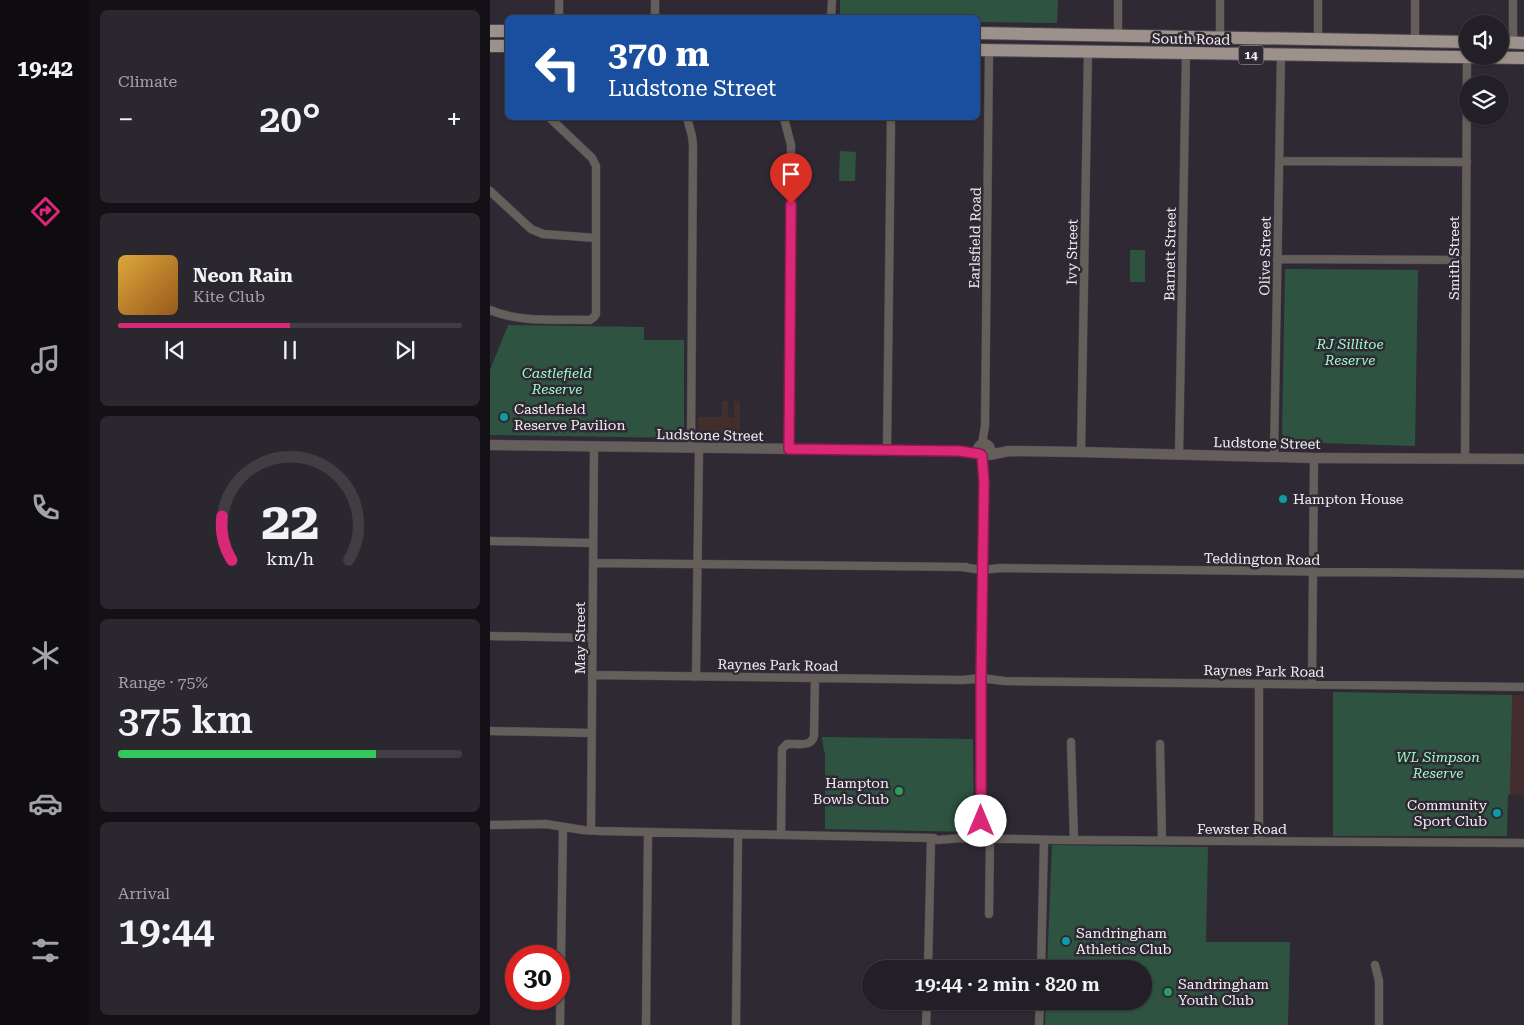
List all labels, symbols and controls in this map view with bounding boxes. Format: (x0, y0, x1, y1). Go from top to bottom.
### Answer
map controls (1459, 15, 1509, 125)
button: sound (1459, 15, 1509, 65)
street label: South Road (1152, 30, 1230, 48)
text: 370 m (608, 34, 709, 75)
icon: left (525, 35, 590, 100)
road number: 14 (1238, 46, 1264, 64)
text: 19:42 (17, 56, 73, 81)
text: Climate (118, 72, 177, 91)
button: layers (1459, 75, 1509, 125)
text: Ludstone Street (608, 76, 776, 101)
text: 20° (259, 97, 321, 141)
text: − (118, 103, 134, 136)
text: + (446, 103, 462, 136)
pin (770, 153, 812, 204)
icon: arrive (777, 160, 805, 188)
street label: Earlsfield Road (966, 187, 984, 289)
icon: directions (28, 194, 63, 229)
street label: Barnett Street (1161, 207, 1179, 301)
street label: Olive Street (1256, 216, 1274, 296)
street label: Smith Street (1446, 216, 1462, 300)
street label: Ivy Street (1063, 219, 1081, 285)
text: Neon Rain (193, 264, 293, 287)
text: Kite Club (193, 287, 265, 306)
icon: previous (161, 336, 189, 364)
icon: pause (276, 336, 304, 364)
icon: next (391, 336, 419, 364)
park label: RJ Sillitoe Reserve (1315, 336, 1384, 368)
icon: music (28, 342, 63, 377)
park label: Castlefield Reserve (522, 365, 592, 397)
place label: Castlefield Reserve Pavilion (514, 401, 625, 433)
marker: Castlefield Reserve Pavilion (498, 411, 510, 423)
street label: Ludstone Street (656, 426, 764, 444)
street label: Ludstone Street (1213, 434, 1321, 452)
icon: phone (28, 490, 63, 525)
text: 22 (261, 491, 319, 552)
place label: Hampton House (1293, 491, 1404, 507)
marker: Hampton House (1277, 493, 1289, 505)
text: km/h (266, 548, 314, 569)
street label: Teddington Road (1204, 550, 1320, 568)
street label: May Street (572, 602, 588, 674)
icon: climate (28, 638, 63, 673)
street label: Raynes Park Road (717, 656, 839, 674)
street label: Raynes Park Road (1203, 662, 1325, 680)
text: Range · 75% (118, 673, 208, 692)
text: 375 km (118, 698, 253, 742)
park label: WL Simpson Reserve (1396, 749, 1480, 781)
place label: Hampton Bowls Club (813, 775, 889, 807)
marker: Hampton Bowls Club (893, 785, 905, 797)
icon: car (28, 786, 63, 821)
position arrow (954, 794, 1006, 846)
place label: Community Sport Club (1407, 797, 1488, 829)
marker: Community Sport Club (1491, 807, 1503, 819)
street label: Fewster Road (1197, 821, 1287, 837)
text: Arrival (118, 884, 170, 903)
text: 19:44 (118, 909, 214, 953)
place label: Sandringham Athletics Club (1076, 925, 1172, 957)
icon: filters (28, 933, 63, 968)
marker: Sandringham Athletics Club (1060, 935, 1072, 947)
speed limit sign: 30 (505, 945, 570, 1010)
text: 19:44 · 2 min · 820 m (914, 973, 1100, 996)
place label: Sandringham Youth Club (1178, 976, 1269, 1008)
marker: Sandringham Youth Club (1162, 986, 1174, 998)

